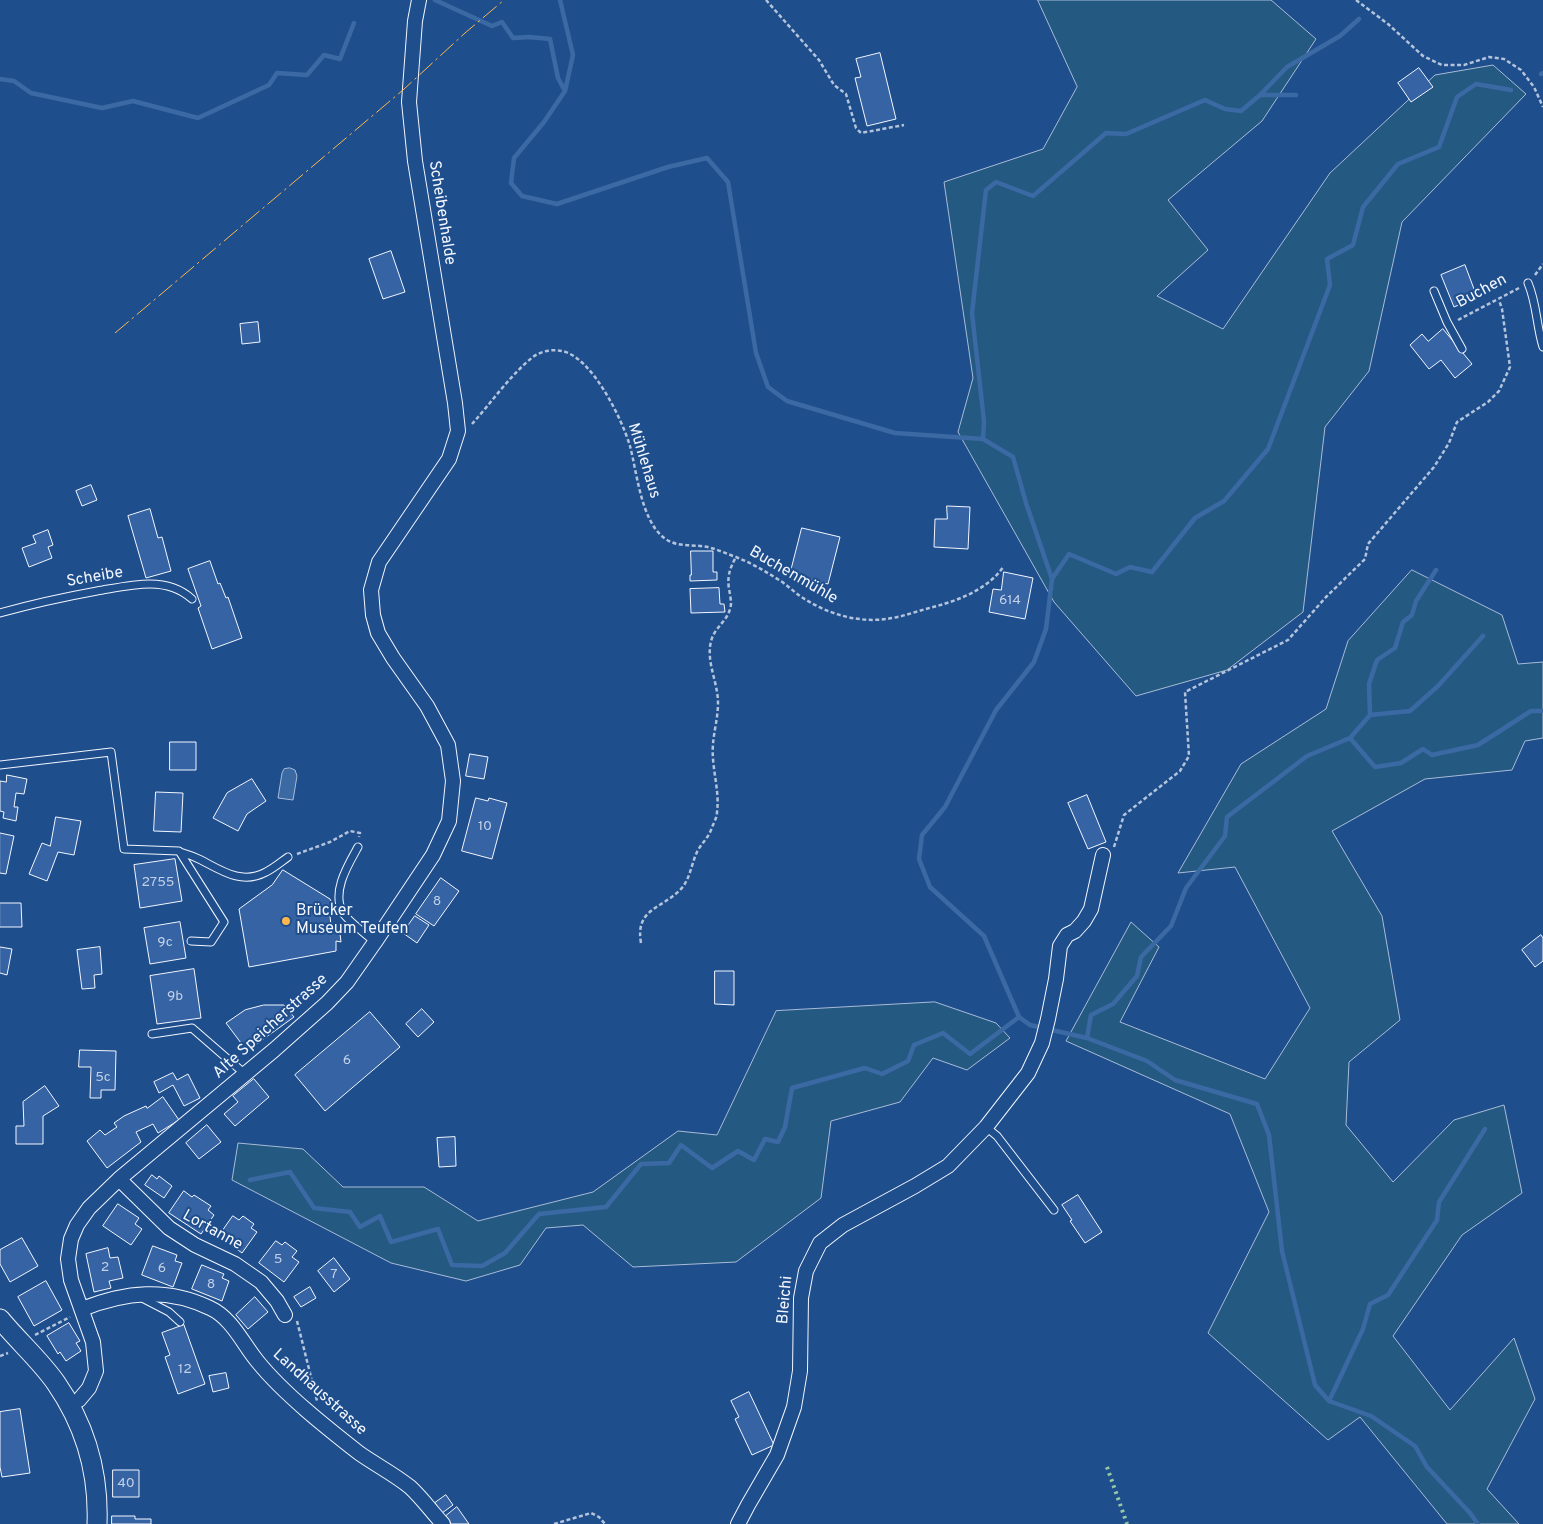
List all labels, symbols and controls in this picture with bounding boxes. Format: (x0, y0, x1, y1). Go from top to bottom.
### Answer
street label: Scheibenhalde (423, 159, 459, 267)
street label: Buchen (1453, 271, 1511, 313)
street label: Mühlehaus (622, 421, 664, 501)
street label: Buchenmühle (745, 543, 841, 609)
street label: Scheibe (65, 564, 125, 592)
house number: 614 (999, 593, 1021, 609)
house number: 10 (478, 819, 492, 835)
house number: 2755 (141, 875, 175, 891)
house number: 8 (433, 894, 441, 910)
place label: Brücker Museum Teufen (296, 902, 408, 940)
marker: Brücker Museum Teufen (280, 915, 292, 927)
house number: 9c (157, 935, 173, 951)
street label: Alte Speicherstrasse (210, 971, 332, 1083)
house number: 9b (167, 989, 183, 1005)
house number: 6 (343, 1053, 351, 1069)
house number: 5c (95, 1070, 111, 1086)
street label: Lortanne (179, 1207, 245, 1255)
house number: 5 (274, 1252, 282, 1268)
house number: 2 (101, 1260, 109, 1276)
house number: 6 (158, 1261, 166, 1277)
house number: 7 (330, 1267, 338, 1283)
street label: Bleichi (774, 1275, 798, 1325)
house number: 8 (207, 1277, 215, 1293)
street label: Landhausstrasse (268, 1346, 370, 1440)
house number: 12 (178, 1362, 192, 1378)
house number: 40 (117, 1476, 135, 1492)

